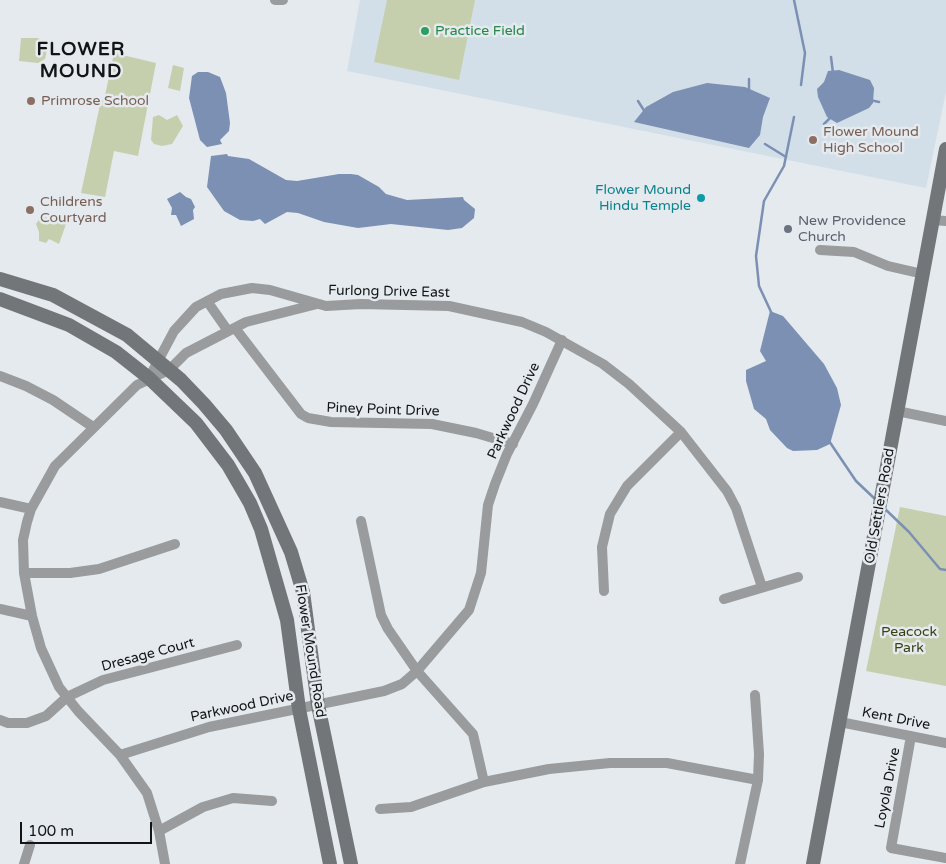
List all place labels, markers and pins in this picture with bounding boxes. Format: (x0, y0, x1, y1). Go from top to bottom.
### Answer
place label: Practice Field (435, 23, 525, 39)
marker: Practice Field (419, 25, 431, 37)
place label: Primrose School (41, 93, 149, 109)
marker: Primrose School (25, 95, 37, 107)
place label: Flower Mound High School (823, 124, 919, 156)
marker: Flower Mound High School (807, 134, 819, 146)
place label: Flower Mound Hindu Temple (595, 182, 691, 214)
marker: Flower Mound Hindu Temple (695, 192, 707, 204)
place label: Childrens Courtyard (40, 194, 106, 226)
marker: Childrens Courtyard (24, 204, 36, 216)
place label: New Providence Church (798, 213, 906, 246)
marker: New Providence Church (782, 223, 794, 235)

